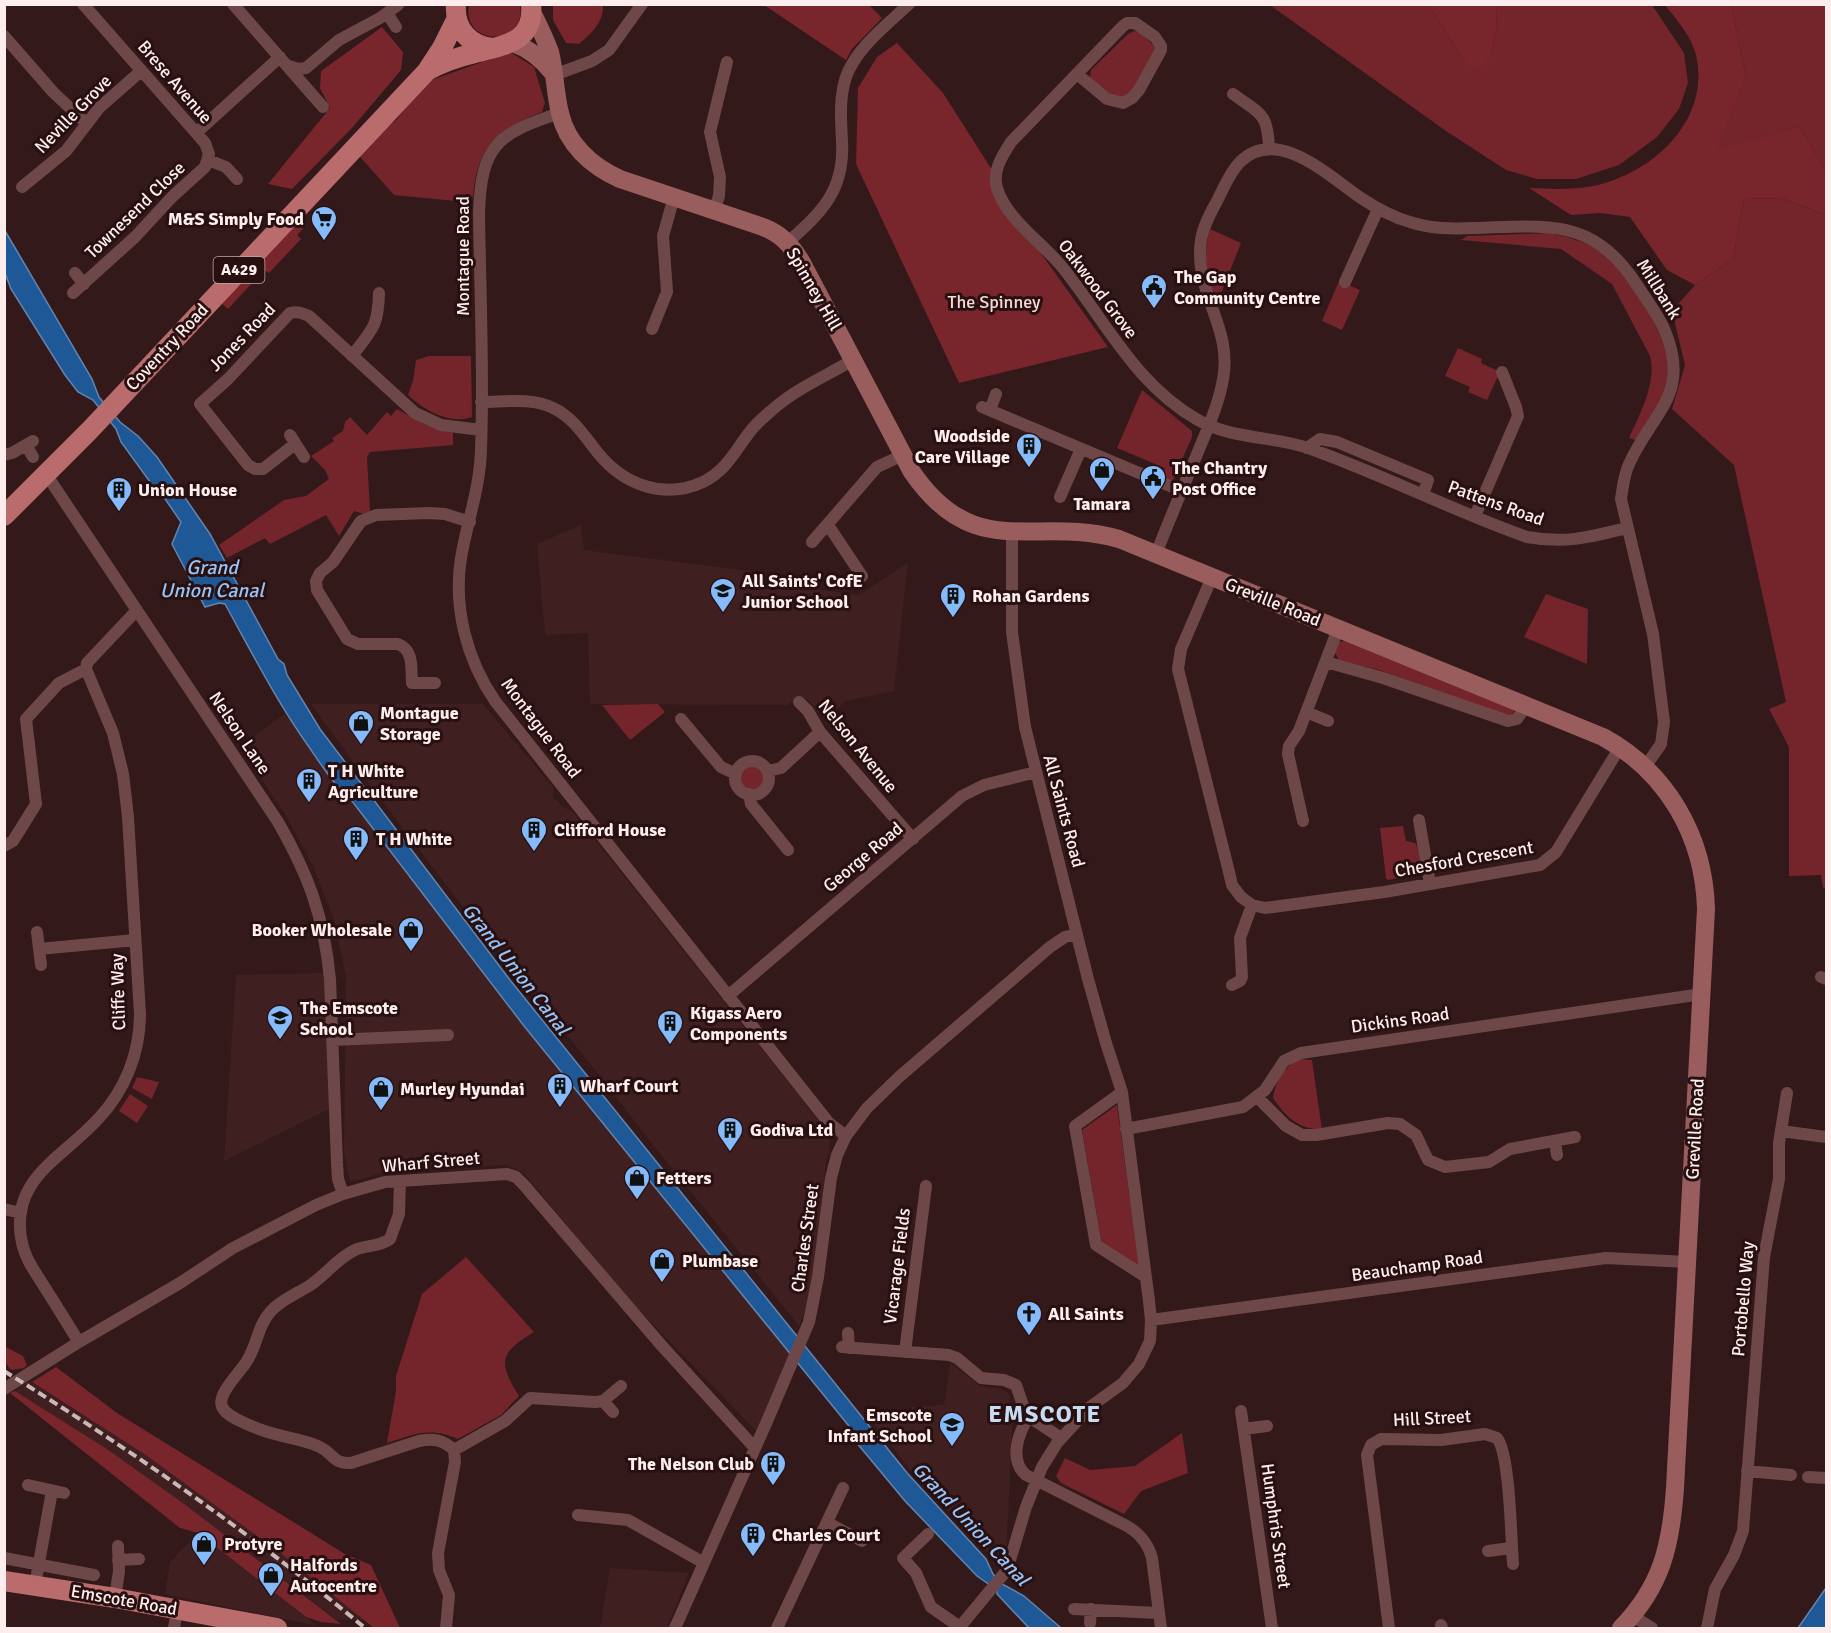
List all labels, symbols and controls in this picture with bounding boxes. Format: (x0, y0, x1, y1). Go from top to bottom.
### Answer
street label: Brese Avenue (133, 36, 217, 128)
street label: Neville Grove (30, 70, 116, 158)
street label: Townesend Close (80, 157, 190, 263)
street label: Montague Road (452, 196, 474, 316)
supermarket icon: M&S Simply Food (309, 204, 339, 242)
place label: M&S Simply Food (168, 208, 304, 230)
street label: Oakwood Grove (1053, 235, 1143, 343)
street label: Spinney Hill (781, 243, 847, 335)
street label: Millbank (1632, 255, 1686, 323)
road number: A429 (214, 257, 264, 283)
place label: The Gap Community Centre (1174, 266, 1320, 309)
public building icon: The Gap Community Centre (1139, 272, 1169, 310)
park label: The Spinney (948, 291, 1041, 313)
street label: Jones Road (204, 298, 280, 376)
street label: Coventry Road (121, 299, 213, 395)
place label: Woodside Care Village (915, 425, 1010, 468)
building icon: Woodside Care Village (1014, 431, 1044, 469)
shop icon: Tamara (1087, 455, 1117, 493)
place label: The Chantry Post Office (1172, 457, 1267, 500)
public building icon: The Chantry Post Office (1138, 463, 1168, 501)
building icon: Union House (104, 475, 134, 513)
street label: Pattens Road (1445, 475, 1547, 531)
place label: Union House (138, 479, 237, 501)
place label: Tamara (1073, 493, 1131, 515)
water label: Grand Union Canal (160, 555, 266, 603)
place label: All Saints' CofE Junior School (742, 570, 863, 613)
street label: Greville Road (1222, 573, 1324, 631)
school or university icon: All Saints' CofE Junior School (708, 576, 738, 614)
building icon: Rohan Gardens (938, 581, 968, 619)
place label: Rohan Gardens (972, 585, 1089, 607)
street label: Montague Road (496, 674, 586, 782)
street label: Nelson Lane (204, 688, 276, 778)
street label: Nelson Avenue (814, 695, 902, 797)
place label: Montague Storage (380, 702, 459, 745)
shop icon: Montague Storage (346, 708, 376, 746)
street label: All Saints Road (1038, 752, 1090, 870)
place label: T H White Agriculture (328, 760, 418, 803)
building icon: T H White Agriculture (294, 766, 324, 804)
building icon: Clifford House (519, 815, 549, 853)
street label: George Road (819, 817, 907, 897)
place label: Clifford House (554, 819, 666, 841)
building icon: T H White (341, 824, 371, 862)
place label: T H White (376, 828, 452, 850)
street label: Chesford Crescent (1393, 836, 1535, 882)
water label: Grand Union Canal (457, 898, 577, 1042)
shop icon: Booker Wholesale (396, 915, 426, 953)
place label: Booker Wholesale (252, 919, 392, 941)
street label: Cliffe Way (106, 952, 130, 1031)
place label: The Emscote School (300, 997, 398, 1040)
place label: Kigass Aero Components (690, 1002, 787, 1045)
street label: Dickins Road (1349, 1002, 1451, 1038)
school or university icon: The Emscote School (265, 1003, 295, 1041)
building icon: Kigass Aero Components (655, 1008, 685, 1046)
building icon: Wharf Court (545, 1071, 575, 1109)
shop icon: Murley Hyundai (366, 1074, 396, 1112)
place label: Wharf Court (580, 1075, 679, 1097)
place label: Murley Hyundai (400, 1078, 525, 1100)
street label: Greville Road (1681, 1078, 1709, 1180)
building icon: Godiva Ltd (715, 1115, 745, 1153)
place label: Godiva Ltd (750, 1119, 833, 1141)
street label: Wharf Street (381, 1147, 481, 1177)
shop icon: Fetters (622, 1163, 652, 1201)
place label: Fetters (656, 1167, 711, 1189)
street label: Charles Street (787, 1182, 823, 1294)
street label: Vicarage Fields (879, 1207, 915, 1325)
street label: Portobello Way (1727, 1240, 1759, 1358)
shop icon: Plumbase (647, 1246, 677, 1284)
street label: Beauchamp Road (1350, 1246, 1484, 1286)
place label: Plumbase (682, 1250, 758, 1272)
church icon: All Saints (1014, 1299, 1044, 1337)
place label: All Saints (1048, 1303, 1124, 1325)
district label: EMSCOTE (988, 1399, 1102, 1429)
place label: Emscote Infant School (827, 1404, 932, 1447)
street label: Hill Street (1392, 1405, 1472, 1431)
school or university icon: Emscote Infant School (937, 1410, 967, 1448)
building icon: The Nelson Club (758, 1449, 788, 1487)
place label: The Nelson Club (628, 1453, 754, 1475)
water label: Grand Union Canal (907, 1457, 1036, 1593)
street label: Humphris Street (1256, 1462, 1296, 1590)
building icon: Charles Court (738, 1520, 768, 1558)
place label: Charles Court (772, 1524, 880, 1546)
shop icon: Protyre (189, 1529, 219, 1567)
place label: Protyre (224, 1533, 282, 1555)
place label: Halfords Autocentre (290, 1554, 377, 1597)
shop icon: Halfords Autocentre (256, 1560, 286, 1598)
street label: Emscote Road (69, 1580, 179, 1620)

